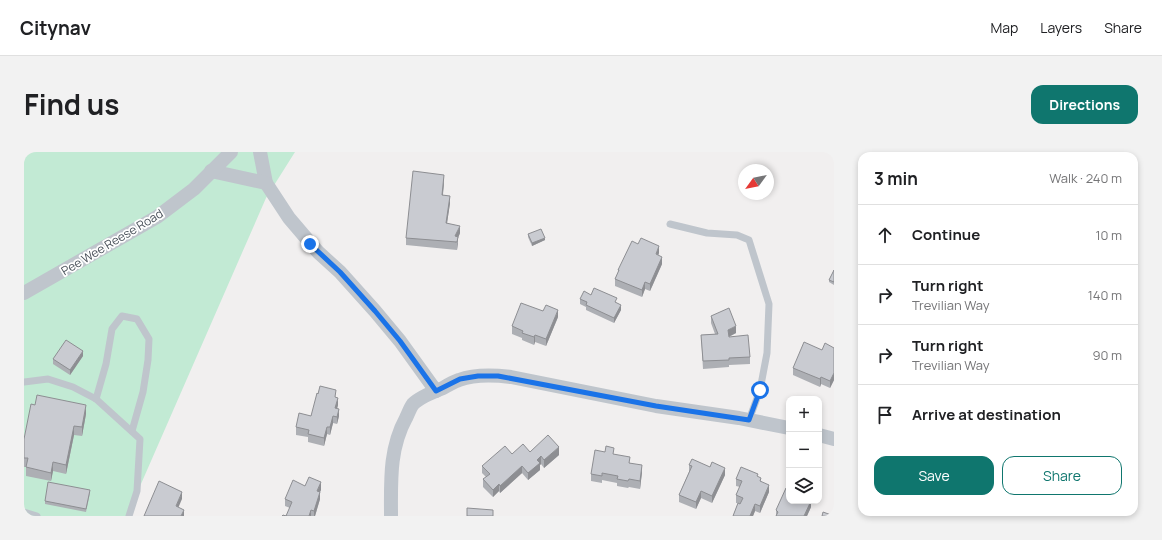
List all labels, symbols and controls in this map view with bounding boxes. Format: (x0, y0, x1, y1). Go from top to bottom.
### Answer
text: Citynav (20, 15, 91, 41)
text: Map (990, 18, 1018, 37)
text: Layers (1040, 18, 1082, 37)
text: Share (1104, 18, 1142, 37)
text: Find us (24, 85, 119, 123)
button: Directions (1031, 85, 1138, 124)
north arrow (738, 164, 774, 200)
text: 3 min (874, 167, 918, 190)
text: Walk · 240 m (1049, 169, 1122, 187)
street label: Pee Wee Reese Road (58, 205, 166, 279)
icon: ahead (874, 224, 896, 246)
text: Continue (912, 224, 980, 245)
text: 10 m (1095, 226, 1122, 244)
route end (301, 235, 319, 253)
text: Turn right (912, 275, 983, 296)
icon: right (874, 284, 896, 306)
text: 140 m (1088, 286, 1122, 304)
text: Trevilian Way (912, 296, 990, 314)
text: Turn right (912, 335, 983, 356)
icon: right (874, 344, 896, 366)
text: 90 m (1092, 346, 1122, 364)
text: Trevilian Way (912, 356, 990, 374)
route start (751, 381, 769, 399)
map controls (786, 396, 822, 504)
button: + (786, 396, 822, 432)
icon: arrive (874, 404, 896, 426)
text: Arrive at destination (912, 404, 1061, 425)
button: − (786, 432, 822, 468)
button: Save (874, 456, 994, 495)
button: Share (1002, 456, 1122, 495)
button: layers (786, 468, 822, 504)

